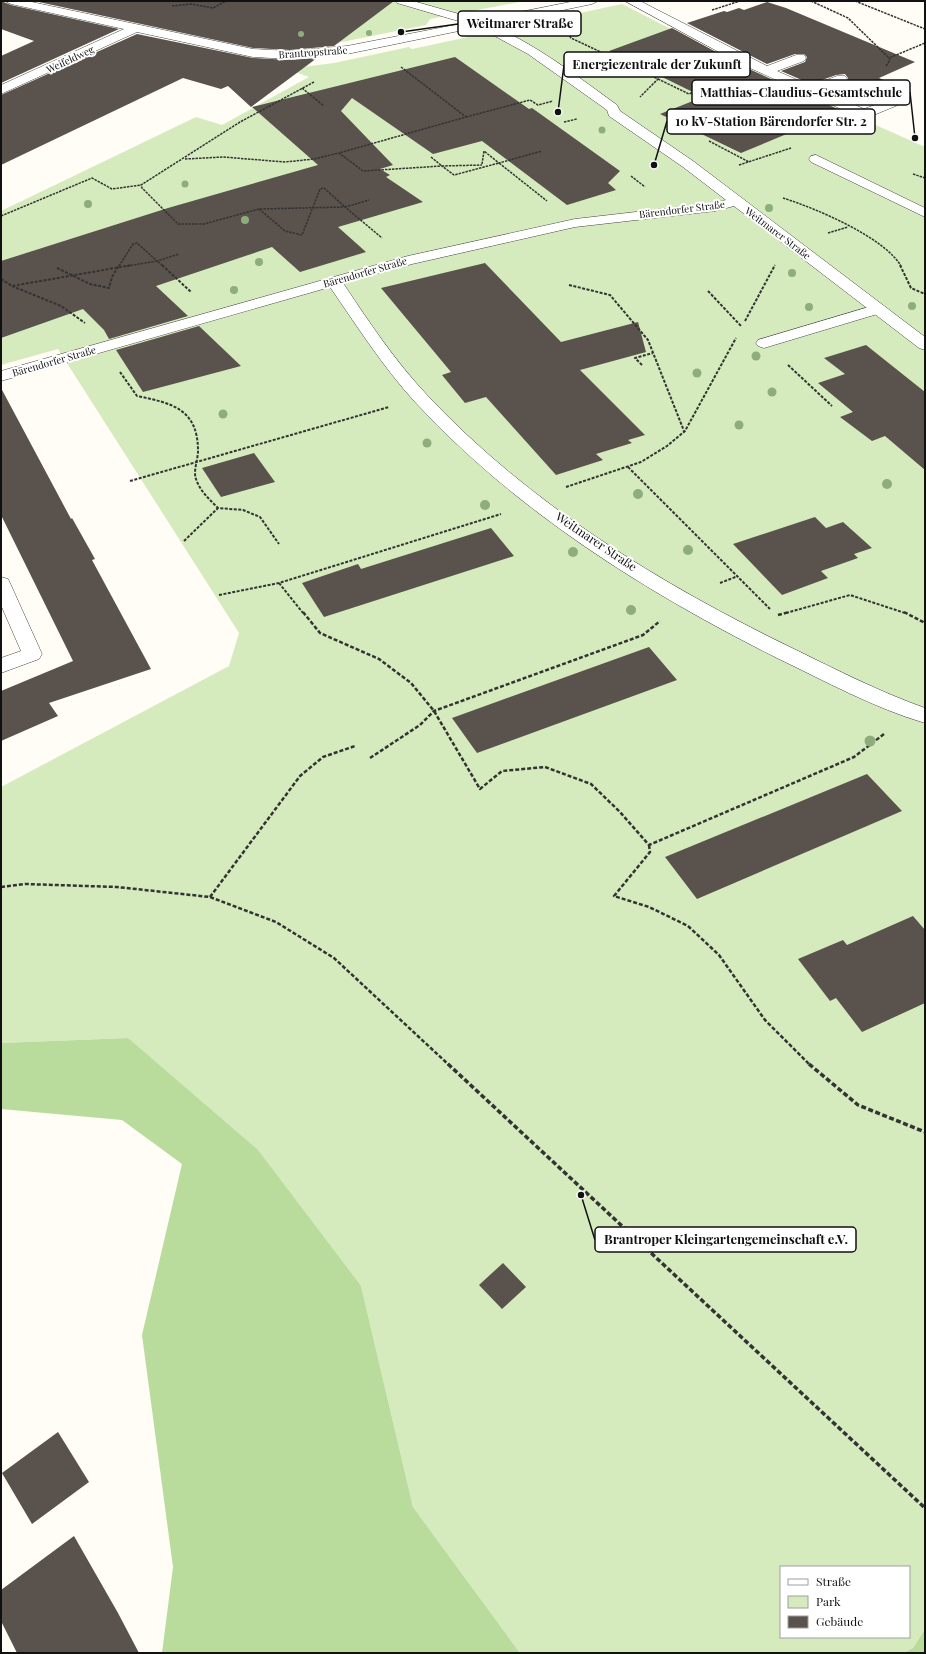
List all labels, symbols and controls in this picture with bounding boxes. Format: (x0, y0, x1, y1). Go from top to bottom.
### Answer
callout: Weitmarer Straße (458, 11, 581, 36)
text: Weitmarer Straße (466, 14, 574, 31)
street label: Weifeldweg (43, 42, 97, 77)
street label: Brantropstraße (278, 43, 348, 61)
callout: Energiezentrale der Zukunft (564, 52, 750, 77)
text: Energiezentrale der Zukunft (572, 55, 742, 72)
callout: Matthias-Claudius-Gesamtschule (692, 80, 910, 105)
text: Matthias-Claudius-Gesamtschule (700, 83, 903, 100)
callout: 10 kV-Station Bärendorfer Str. 2 (667, 109, 875, 134)
text: 10 kV-Station Bärendorfer Str. 2 (675, 112, 867, 129)
street label: Bärendorfer Straße (638, 197, 726, 221)
street label: Weitmarer Straße (741, 203, 814, 262)
street label: Bärendorfer Straße (322, 253, 408, 291)
street label: Bärendorfer Straße (11, 342, 97, 380)
street label: Weitmarer Straße (552, 507, 640, 574)
callout: Brantroper Kleingartengemeinschaft e.V. (595, 1227, 856, 1252)
text: Brantroper Kleingartengemeinschaft e.V. (604, 1230, 848, 1247)
legend (780, 1566, 910, 1638)
text: Straße (816, 1573, 851, 1589)
text: Park (816, 1593, 841, 1609)
text: Gebäude (816, 1613, 863, 1629)

